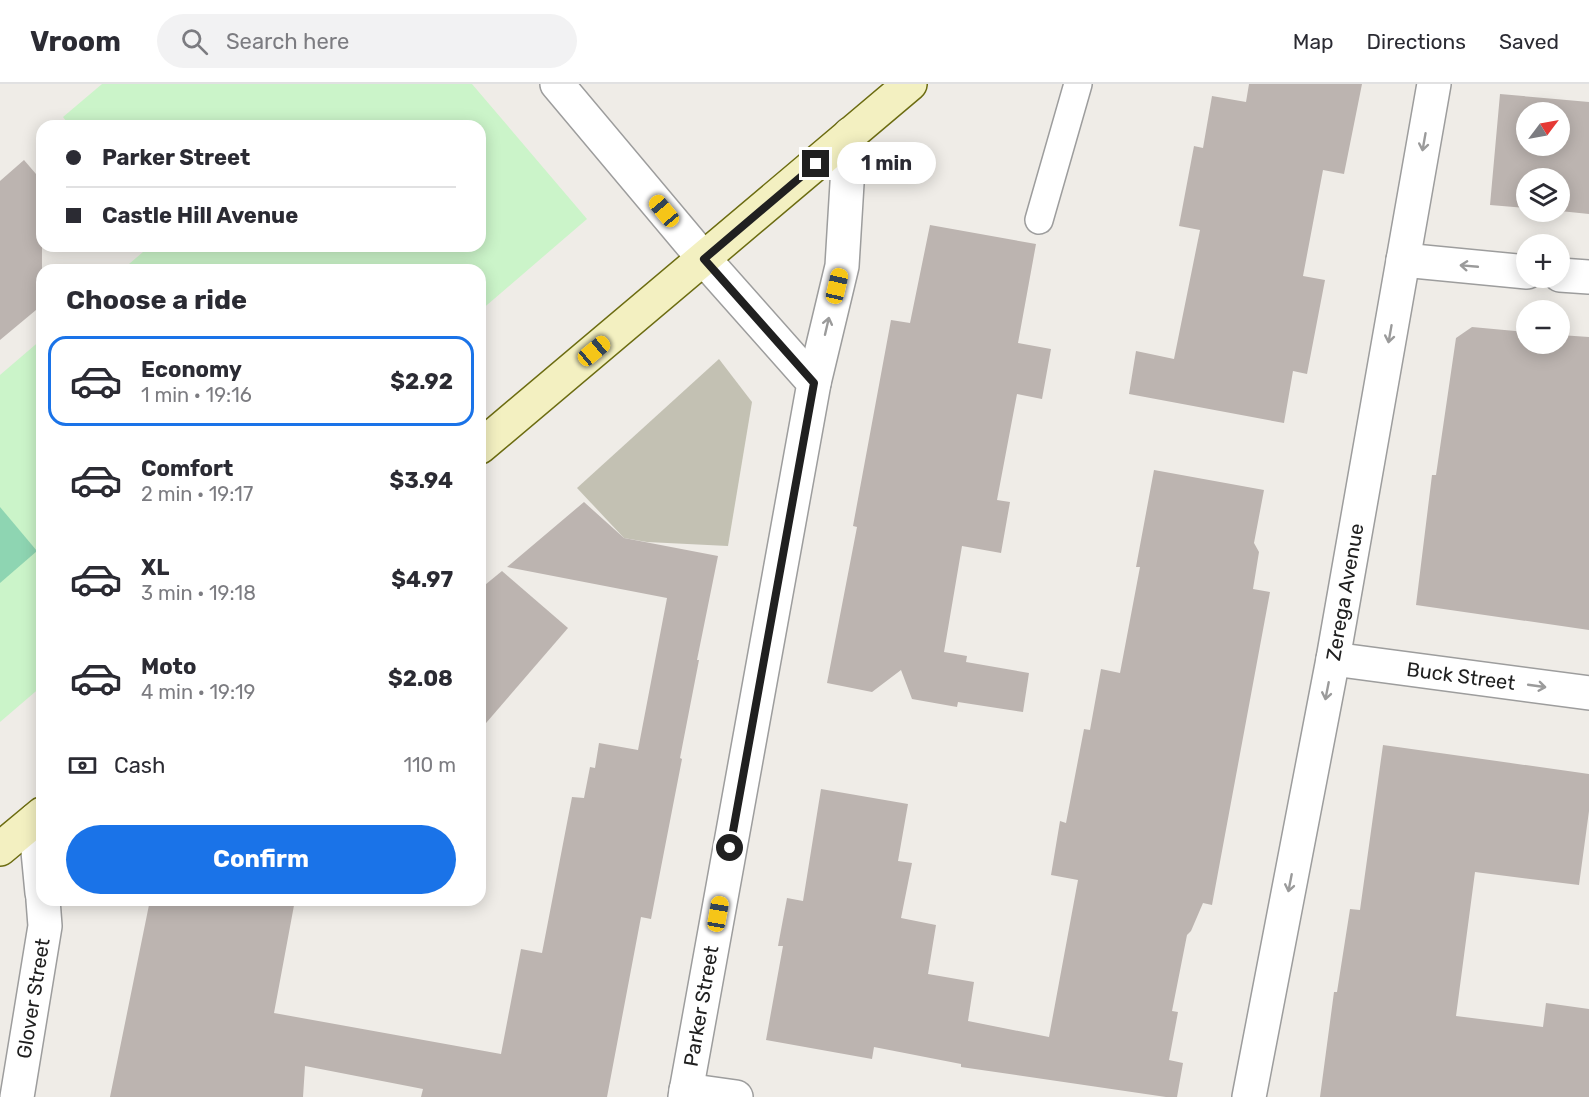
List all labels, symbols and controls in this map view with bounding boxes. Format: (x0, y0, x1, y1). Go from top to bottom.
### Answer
search box (157, 14, 577, 68)
text: Vroom (30, 25, 121, 58)
icon: search (178, 25, 211, 58)
text: Search here (226, 28, 349, 55)
text: Map (1293, 29, 1334, 54)
text: Directions (1367, 29, 1466, 54)
text: Saved (1499, 29, 1559, 54)
north arrow (1516, 102, 1570, 156)
map controls (1516, 102, 1570, 354)
one-way arrow (1418, 131, 1429, 151)
callout: 1 min (837, 143, 936, 185)
text: Parker Street (102, 144, 250, 171)
route end (802, 150, 829, 177)
text: 1 min (861, 151, 912, 175)
button: layers (1516, 168, 1570, 222)
car (646, 191, 682, 231)
text: Castle Hill Avenue (102, 202, 298, 229)
button: + (1516, 234, 1570, 288)
one-way arrow (1459, 260, 1479, 271)
car (824, 266, 850, 306)
text: Choose a ride (66, 284, 247, 316)
button: − (1516, 300, 1570, 354)
one-way arrow (822, 317, 834, 336)
one-way arrow (1384, 323, 1395, 343)
car (574, 333, 614, 369)
icon: car (69, 354, 123, 408)
text: Economy (141, 356, 242, 383)
text: $2.92 (390, 368, 453, 395)
text: 1 min · 19:16 (141, 383, 252, 407)
icon: car (69, 453, 123, 507)
text: Comfort (141, 455, 233, 482)
text: $3.94 (389, 467, 453, 494)
text: 2 min · 19:17 (141, 482, 253, 506)
street label: Zerega Avenue (1321, 521, 1369, 663)
icon: car (69, 552, 123, 606)
text: XL (141, 554, 169, 581)
text: $4.97 (391, 566, 453, 593)
text: 3 min · 19:18 (141, 581, 256, 605)
icon: car (69, 651, 123, 705)
text: Moto (141, 653, 196, 680)
street label: Buck Street (1405, 657, 1517, 695)
text: $2.08 (388, 665, 453, 692)
text: 4 min · 19:19 (141, 680, 255, 704)
one-way arrow (1321, 681, 1332, 700)
one-way arrow (1526, 681, 1546, 692)
icon: cash (66, 749, 99, 782)
text: Cash (114, 752, 165, 779)
text: 110 m (404, 753, 456, 777)
button: Confirm (66, 825, 456, 894)
route start (716, 834, 743, 861)
one-way arrow (1284, 872, 1295, 892)
car (706, 895, 730, 933)
street label: Glover Street (12, 936, 55, 1060)
street label: Parker Street (679, 944, 723, 1068)

